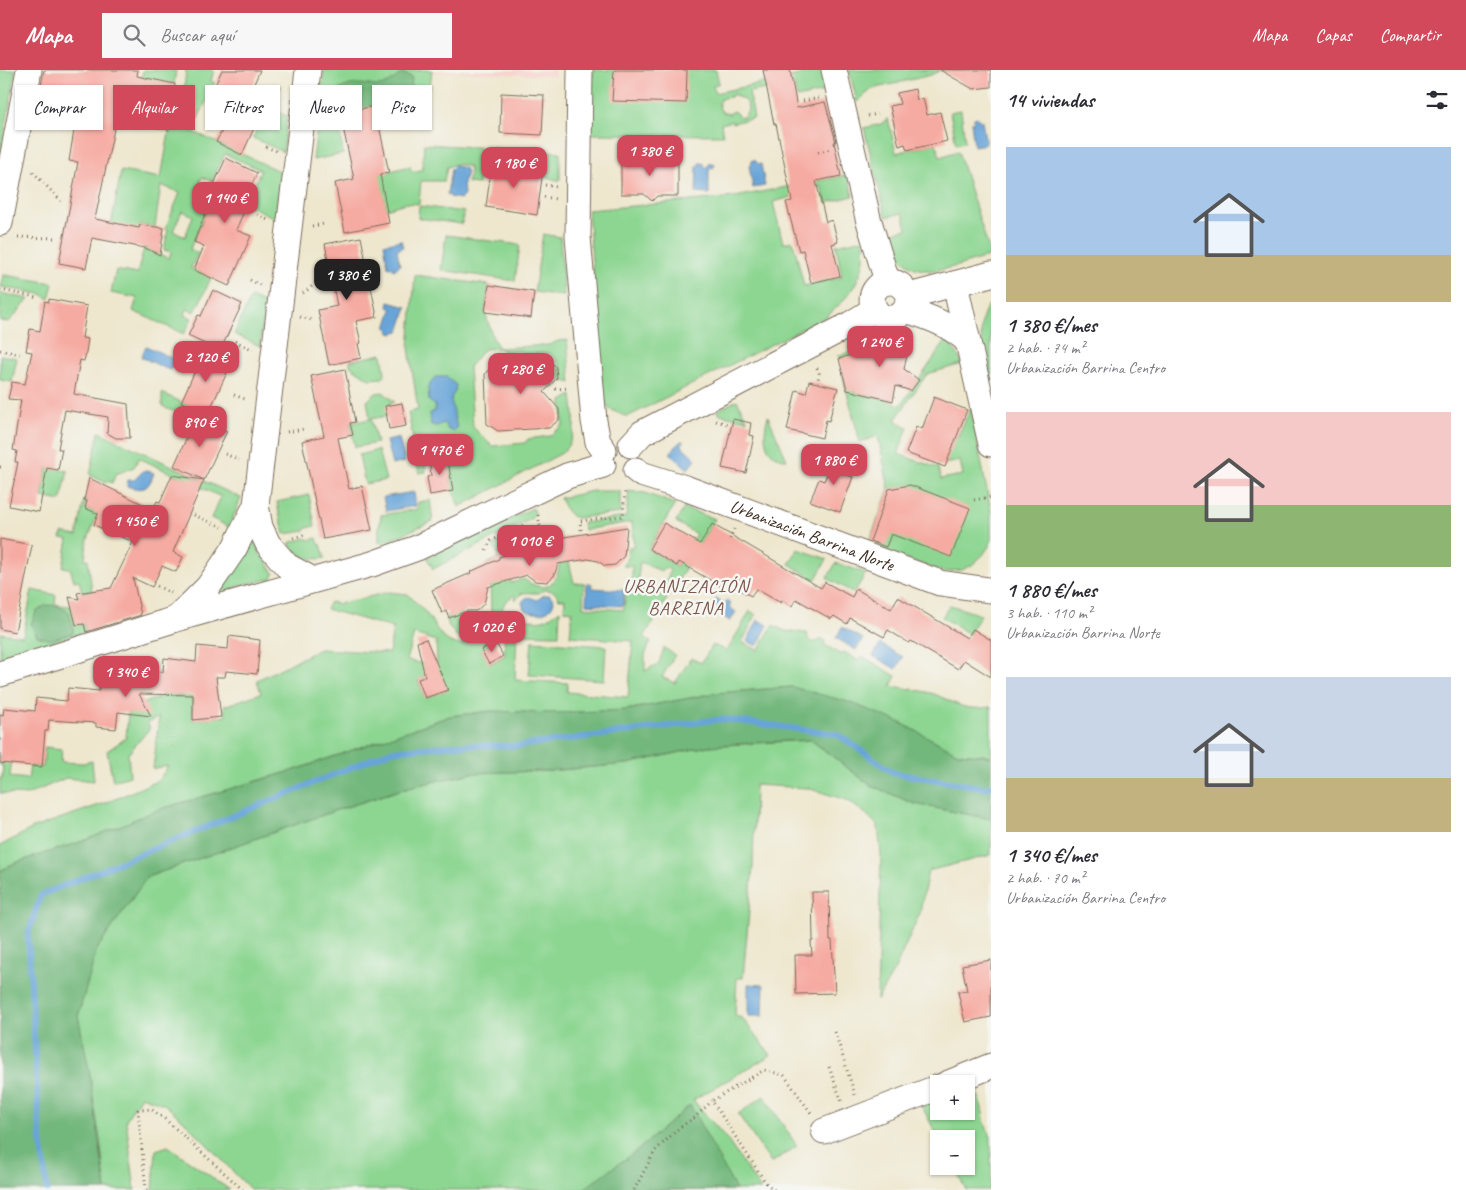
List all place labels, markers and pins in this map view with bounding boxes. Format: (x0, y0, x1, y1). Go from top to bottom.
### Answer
pin: 1 380 € (604, 134, 696, 177)
pin: 1 180 € (468, 146, 560, 189)
pin: 1 140 € (179, 182, 271, 224)
pin: 1 380 € (301, 258, 393, 301)
pin: 1 240 € (834, 326, 926, 368)
pin: 2 120 € (160, 340, 252, 383)
pin: 1 280 € (475, 352, 567, 395)
pin: 890 € (165, 406, 235, 448)
pin: 1 470 € (394, 434, 486, 476)
pin: 1 880 € (788, 444, 880, 486)
pin: 1 450 € (89, 504, 181, 547)
pin: 1 010 € (484, 524, 576, 567)
pin: 1 020 € (446, 610, 538, 653)
pin: 1 340 € (80, 656, 172, 698)

